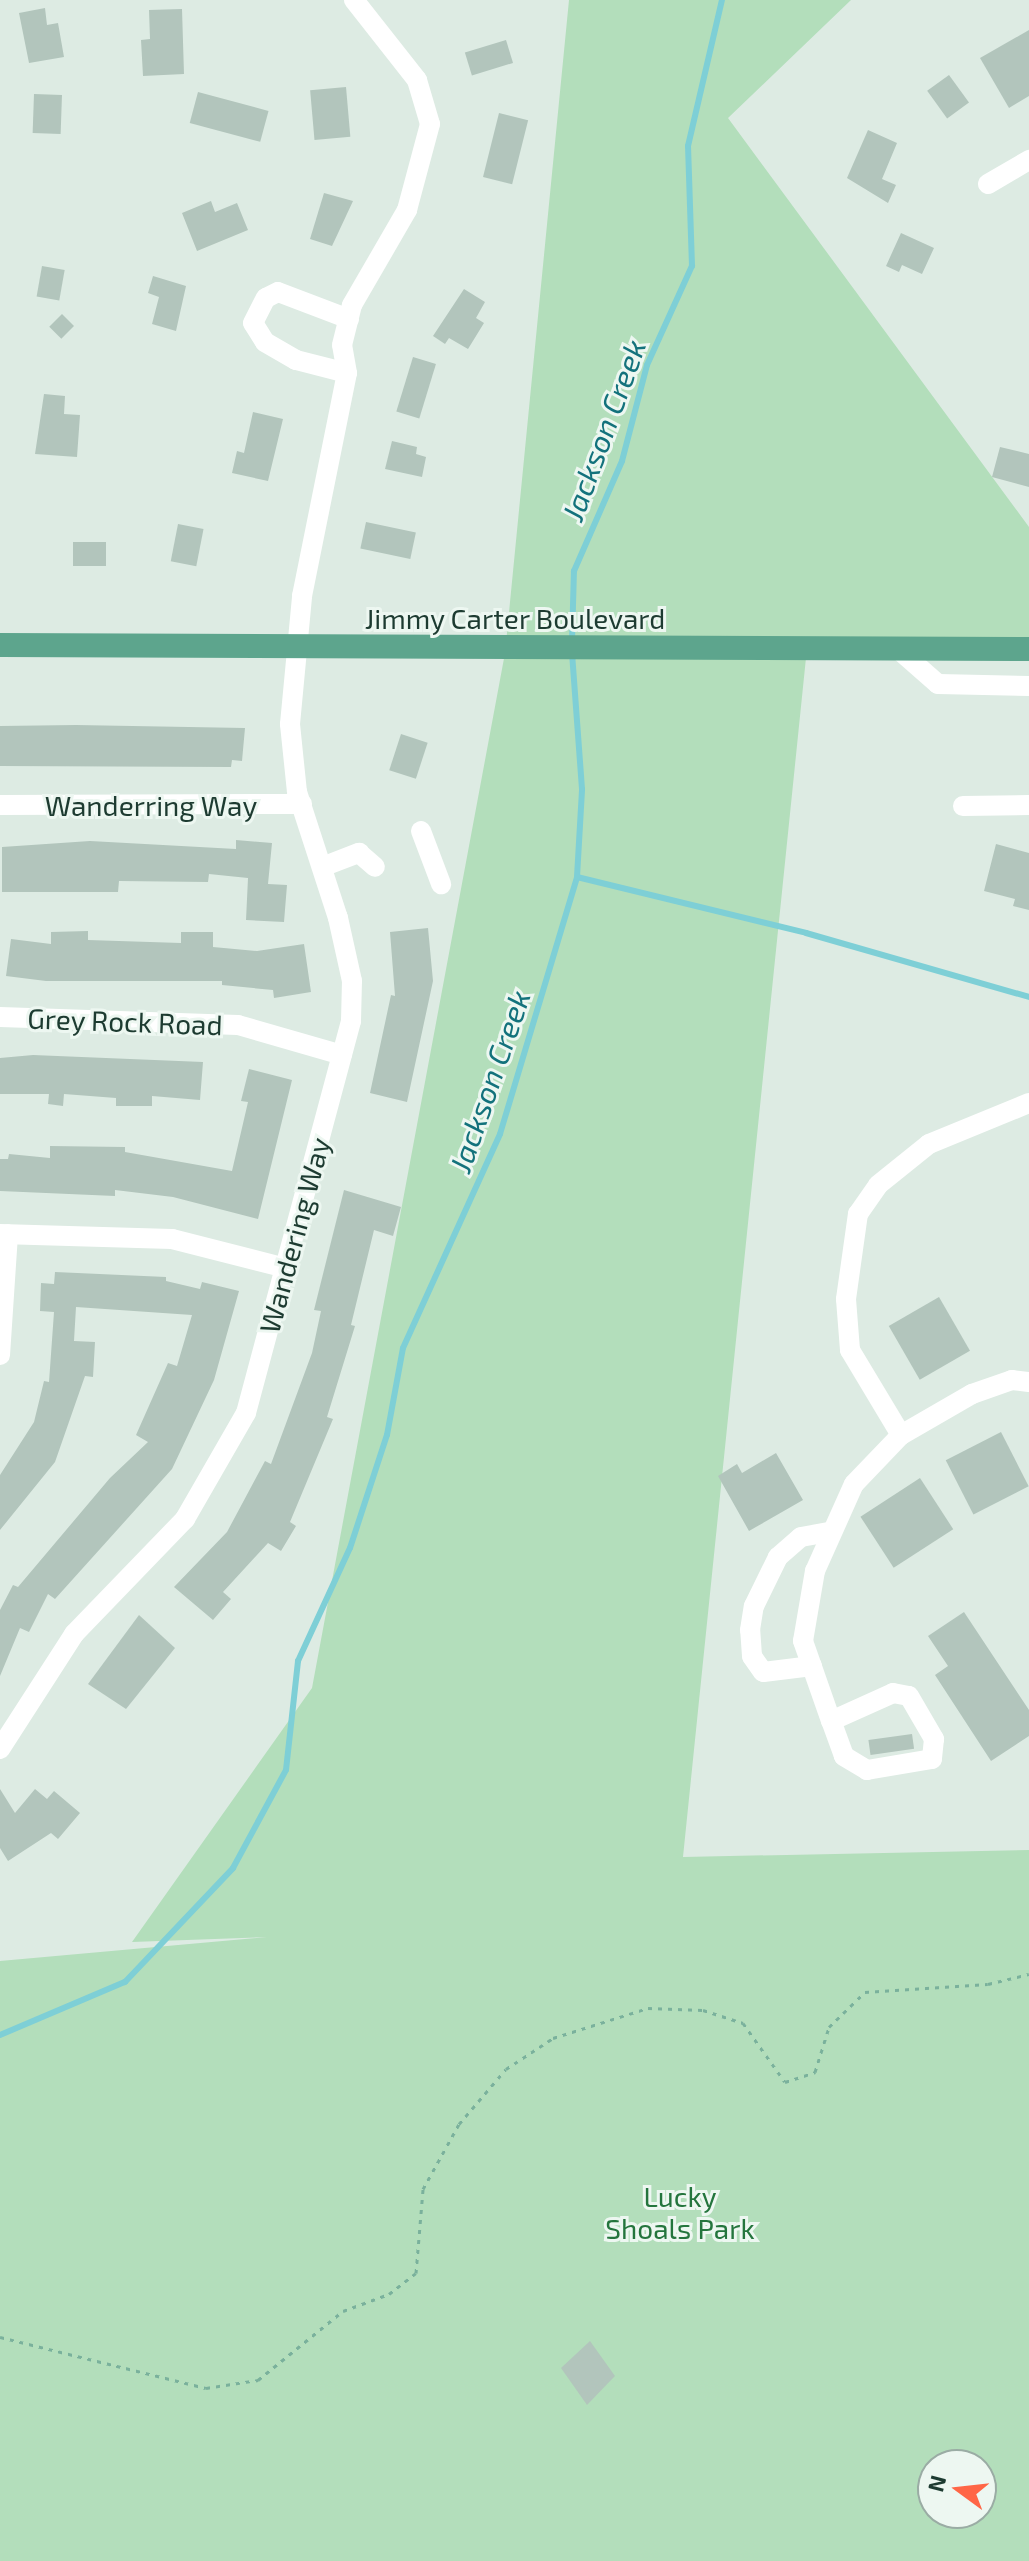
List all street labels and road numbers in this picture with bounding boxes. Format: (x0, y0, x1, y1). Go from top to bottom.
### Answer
street label: Jimmy Carter Boulevard (364, 601, 666, 635)
street label: Wanderring Way (45, 788, 257, 822)
street label: Grey Rock Road (26, 1001, 224, 1041)
street label: Wandering Way (252, 1133, 336, 1337)

